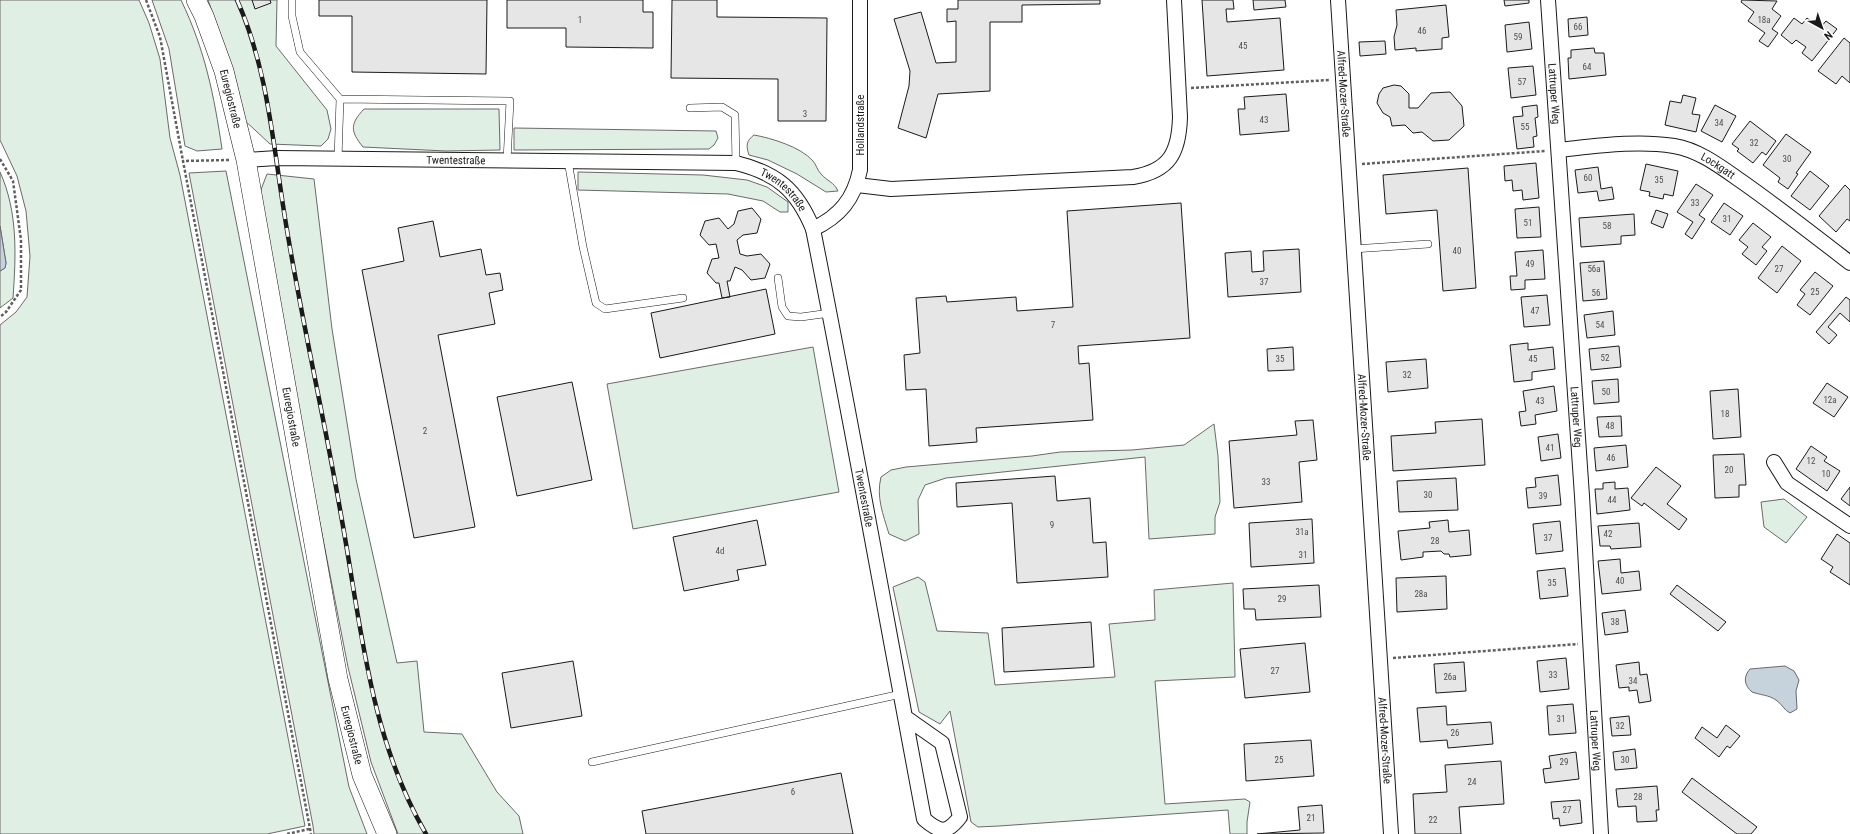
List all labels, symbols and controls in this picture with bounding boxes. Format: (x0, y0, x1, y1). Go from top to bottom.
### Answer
north arrow (1802, 8, 1842, 48)
house number: 1 (578, 15, 582, 25)
house number: 18a (1757, 15, 1771, 25)
house number: 66 (1574, 22, 1582, 32)
house number: 46 (1418, 26, 1426, 36)
text: N (1821, 28, 1835, 43)
house number: 59 (1514, 32, 1522, 42)
house number: 45 (1239, 41, 1248, 51)
street label: Alfred-Mozer-Straße (1334, 50, 1353, 138)
house number: 64 (1583, 62, 1592, 72)
street label: Lattruper Weg (1545, 63, 1563, 125)
street label: Euregiostraße (217, 68, 244, 130)
house number: 57 (1518, 77, 1527, 87)
street label: Hollandstraße (854, 94, 867, 156)
house number: 3 (803, 109, 807, 119)
house number: 43 (1260, 115, 1268, 125)
house number: 34 (1715, 118, 1724, 128)
house number: 55 (1521, 122, 1530, 132)
house number: 32 (1750, 138, 1759, 148)
street label: Lockgatt (1699, 150, 1737, 182)
street label: Twentestraße (426, 154, 486, 167)
house number: 30 (1783, 154, 1791, 164)
street label: Twentestraße (758, 166, 809, 214)
house number: 60 (1584, 173, 1592, 183)
house number: 35 (1655, 175, 1664, 185)
house number: 33 (1691, 198, 1699, 208)
house number: 31 (1723, 214, 1731, 224)
house number: 51 (1524, 218, 1532, 228)
house number: 58 (1603, 221, 1611, 231)
house number: 40 (1453, 246, 1461, 256)
house number: 49 (1526, 259, 1534, 269)
house number: 56a (1587, 264, 1601, 274)
house number: 27 (1775, 264, 1784, 274)
house number: 37 (1260, 277, 1269, 287)
house number: 25 (1811, 287, 1820, 297)
house number: 56 (1592, 288, 1600, 298)
house number: 47 (1531, 306, 1540, 316)
house number: 7 (1051, 320, 1056, 330)
house number: 54 (1596, 320, 1605, 330)
house number: 52 (1601, 353, 1610, 363)
house number: 35 (1276, 354, 1285, 364)
house number: 45 (1529, 354, 1538, 364)
house number: 32 (1403, 370, 1412, 380)
street label: Alfred-Mozer-Straße (1355, 373, 1373, 461)
street label: Euregiostraße (279, 386, 303, 448)
street label: Lattruper Weg (1568, 386, 1585, 448)
house number: 50 (1602, 387, 1610, 397)
house number: 12a (1823, 395, 1837, 405)
house number: 43 (1536, 396, 1544, 406)
house number: 18 (1721, 409, 1729, 419)
house number: 48 (1606, 421, 1614, 431)
house number: 2 (423, 426, 428, 436)
house number: 41 (1546, 443, 1554, 453)
house number: 46 (1607, 453, 1615, 463)
house number: 12 (1807, 456, 1816, 466)
house number: 20 (1725, 465, 1733, 475)
street label: Twentestraße (852, 468, 876, 528)
house number: 10 (1822, 469, 1830, 479)
house number: 33 (1262, 477, 1270, 487)
house number: 30 (1424, 490, 1432, 500)
house number: 39 (1539, 491, 1547, 501)
house number: 44 (1608, 495, 1617, 505)
house number: 9 (1050, 520, 1054, 530)
house number: 31a (1295, 527, 1309, 537)
house number: 42 (1604, 529, 1613, 539)
house number: 37 (1544, 533, 1553, 543)
house number: 28 (1431, 536, 1439, 546)
house number: 4d (716, 546, 724, 556)
house number: 31 (1299, 550, 1307, 560)
house number: 40 (1616, 576, 1624, 586)
house number: 35 (1548, 578, 1557, 588)
house number: 28a (1414, 589, 1428, 599)
house number: 29 (1278, 594, 1286, 604)
house number: 38 (1611, 617, 1619, 627)
house number: 27 (1271, 666, 1280, 676)
house number: 33 (1549, 670, 1557, 680)
house number: 26a (1443, 672, 1457, 682)
house number: 34 (1629, 676, 1638, 686)
street label: Alfred-Mozer-Straße (1375, 697, 1394, 784)
street label: Euregiostraße (338, 704, 365, 766)
street label: Lattruper Weg (1587, 710, 1603, 771)
house number: 31 (1557, 714, 1565, 724)
house number: 32 (1616, 721, 1625, 731)
house number: 26 (1451, 728, 1459, 738)
house number: 25 (1275, 755, 1284, 765)
house number: 30 (1621, 755, 1629, 765)
house number: 29 (1560, 757, 1568, 767)
house number: 24 (1468, 777, 1477, 787)
house number: 6 (791, 787, 795, 797)
house number: 28 (1634, 792, 1642, 802)
house number: 27 (1563, 805, 1572, 815)
house number: 21 (1307, 813, 1315, 823)
house number: 22 (1429, 815, 1438, 825)

